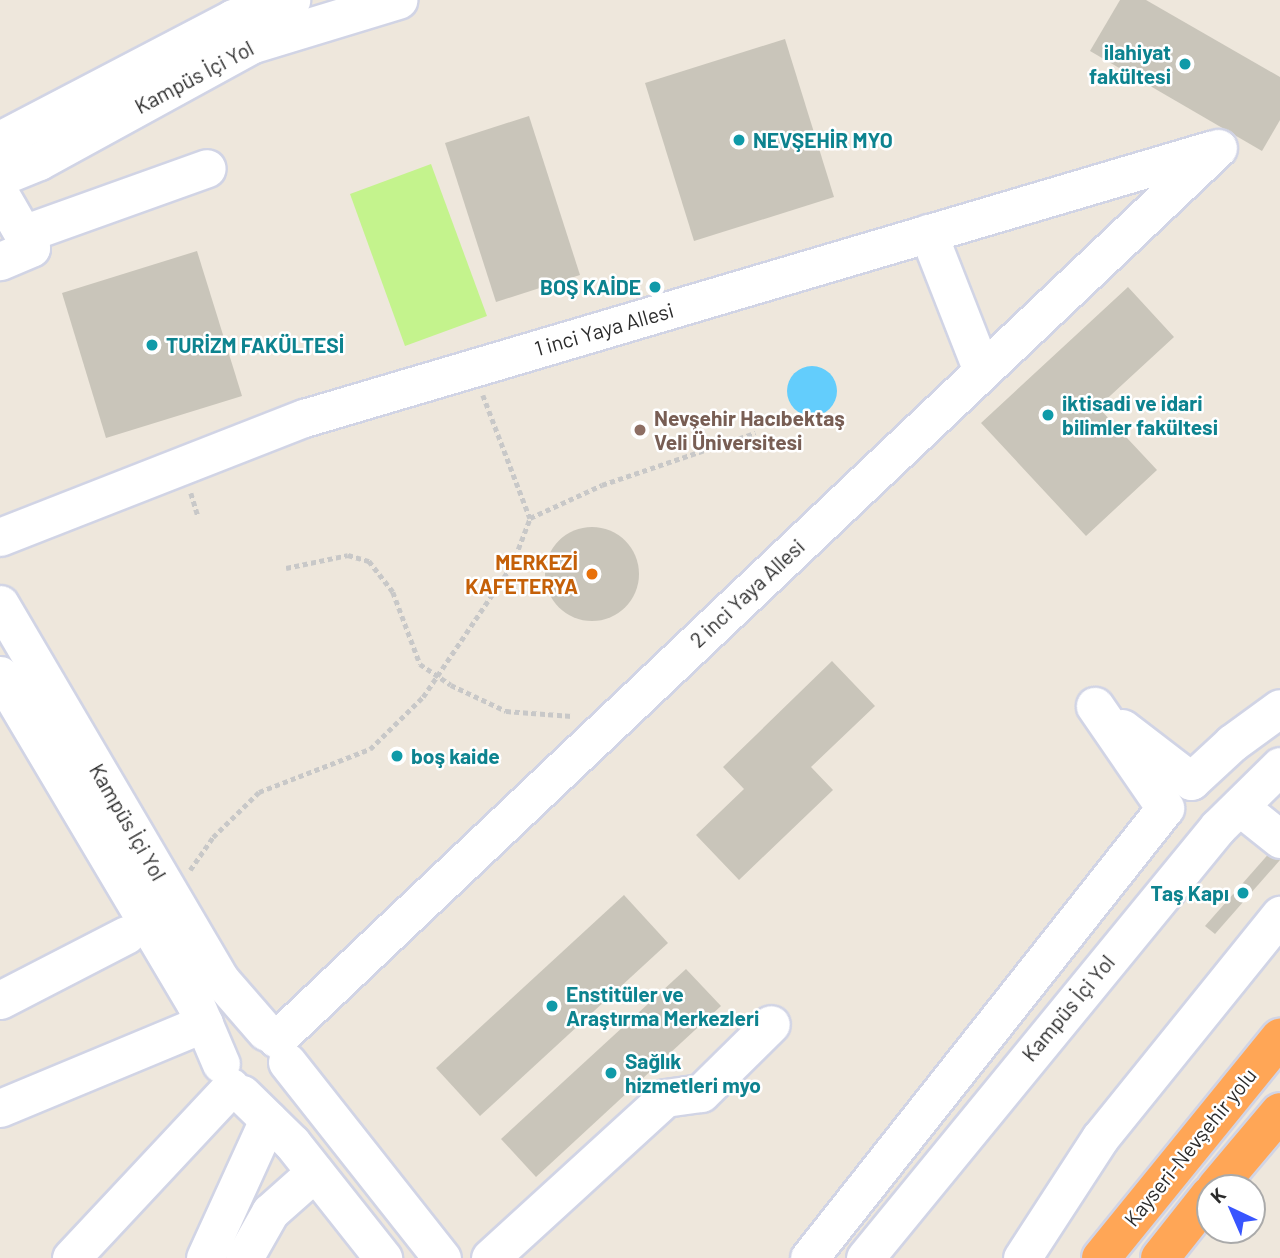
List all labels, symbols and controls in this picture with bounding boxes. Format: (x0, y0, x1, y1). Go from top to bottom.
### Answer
street label: Kampüs İçi Yol (130, 35, 258, 119)
place label: ilahiyat fakültesi (1089, 39, 1171, 89)
marker: ilahiyat fakültesi (1177, 56, 1193, 72)
place label: NEVŞEHİR MYO (753, 127, 893, 153)
marker: NEVŞEHİR MYO (731, 132, 747, 148)
place label: BOŞ KAİDE (540, 274, 641, 300)
marker: BOŞ KAİDE (647, 279, 663, 295)
street label: 1 inci Yaya Allesi (532, 297, 676, 361)
place label: TURİZM FAKÜLTESİ (166, 332, 344, 358)
marker: TURİZM FAKÜLTESİ (144, 337, 160, 353)
place label: iktisadi ve idari bilimler fakültesi (1062, 390, 1218, 440)
place label: Nevşehir Hacıbektaş Veli Üniversitesi (654, 405, 845, 455)
marker: iktisadi ve idari bilimler fakültesi (1040, 407, 1056, 423)
marker: Nevşehir Hacıbektaş Veli Üniversitesi (632, 422, 648, 438)
street label: 2 inci Yaya Allesi (685, 534, 809, 652)
place label: MERKEZİ KAFETERYA (465, 549, 578, 599)
marker: MERKEZİ KAFETERYA (584, 566, 600, 582)
place label: boş kaide (411, 743, 500, 769)
marker: boş kaide (389, 748, 405, 764)
street label: Kampüs İçi Yol (84, 759, 172, 885)
place label: Taş Kapı (1150, 880, 1229, 906)
marker: Taş Kapı (1235, 885, 1251, 901)
street label: Kampüs İçi Yol (1016, 950, 1120, 1066)
place label: Enstitüler ve Araştırma Merkezleri (566, 981, 759, 1031)
marker: Enstitüler ve Araştırma Merkezleri (544, 998, 560, 1014)
place label: Sağlık hizmetleri myo (625, 1048, 761, 1098)
street label: Kayseri-Nevşehir yolu (1118, 1063, 1262, 1231)
marker: Sağlık hizmetleri myo (603, 1065, 619, 1081)
north arrow (1196, 1174, 1266, 1244)

